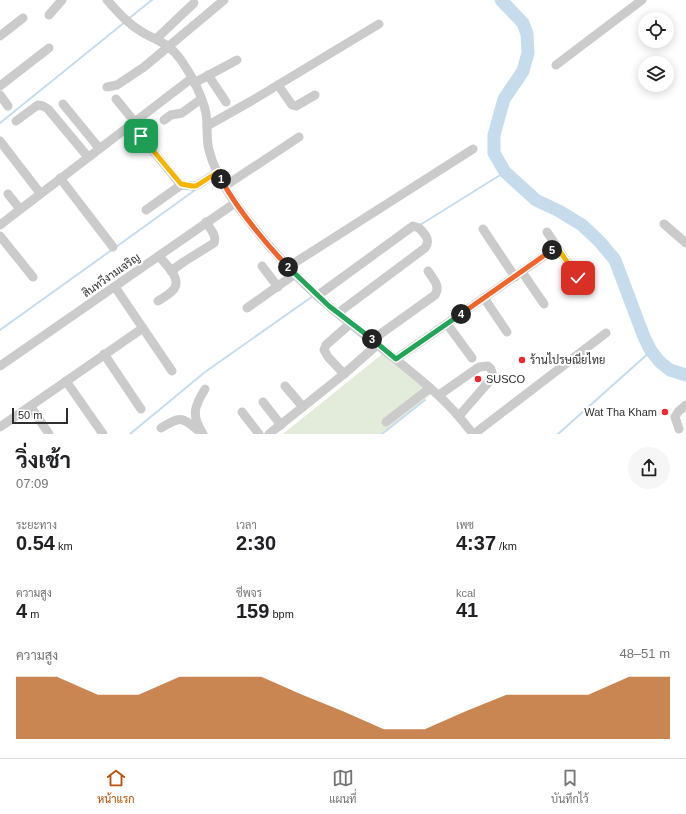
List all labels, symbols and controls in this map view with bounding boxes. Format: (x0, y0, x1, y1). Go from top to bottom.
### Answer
map controls (638, 12, 674, 92)
button: locate (638, 12, 674, 48)
button: layers (638, 56, 674, 92)
pin (124, 119, 158, 153)
icon: arrive (130, 125, 152, 147)
pin: 1 (211, 169, 231, 189)
text: 1 (218, 173, 224, 185)
pin: 5 (542, 240, 562, 260)
text: 5 (549, 244, 555, 256)
street label: สินทวีงามเจริญ (79, 249, 143, 300)
pin: 2 (278, 257, 298, 277)
text: 2 (285, 261, 291, 273)
pin (561, 261, 595, 295)
icon: check (567, 267, 589, 289)
pin: 4 (451, 304, 471, 324)
text: 4 (458, 308, 464, 320)
pin: 3 (362, 329, 382, 349)
text: 3 (369, 333, 375, 345)
place label: ร้านไปรษณียไทย (530, 352, 605, 366)
marker: ร้านไปรษณียไทย (517, 355, 527, 365)
place label: SUSCO (486, 373, 526, 385)
marker: SUSCO (473, 374, 483, 384)
scale bar (12, 406, 68, 425)
place label: Wat Tha Kham (584, 406, 657, 418)
marker: Wat Tha Kham (660, 407, 670, 417)
text: 50 m (18, 409, 42, 421)
button: share (628, 447, 670, 489)
text: วิ่งเช้า (16, 448, 71, 473)
text: 07:09 (16, 476, 49, 491)
text: ระยะทาง (16, 519, 57, 531)
text: เวลา (236, 519, 257, 531)
text: เพซ (456, 519, 474, 531)
text: 0.54 (16, 532, 55, 554)
text: 2:30 (236, 532, 276, 554)
text: 4:37 (456, 532, 496, 554)
text: km (55, 540, 73, 552)
text: /km (496, 540, 517, 552)
text: ความสูง (16, 587, 52, 599)
text: ชีพจร (236, 587, 262, 599)
text: kcal (456, 587, 476, 599)
text: 41 (456, 599, 478, 621)
text: 4 (16, 600, 27, 622)
text: 159 (236, 600, 269, 622)
text: m (27, 608, 39, 620)
text: bpm (269, 608, 294, 620)
text: 48–51 m (619, 646, 670, 661)
text: ความสูง (16, 648, 58, 663)
tab: หน้าแรก (97, 767, 135, 806)
tab: แผนที่ (329, 767, 357, 806)
tab: บันทึกไว้ (551, 767, 589, 806)

